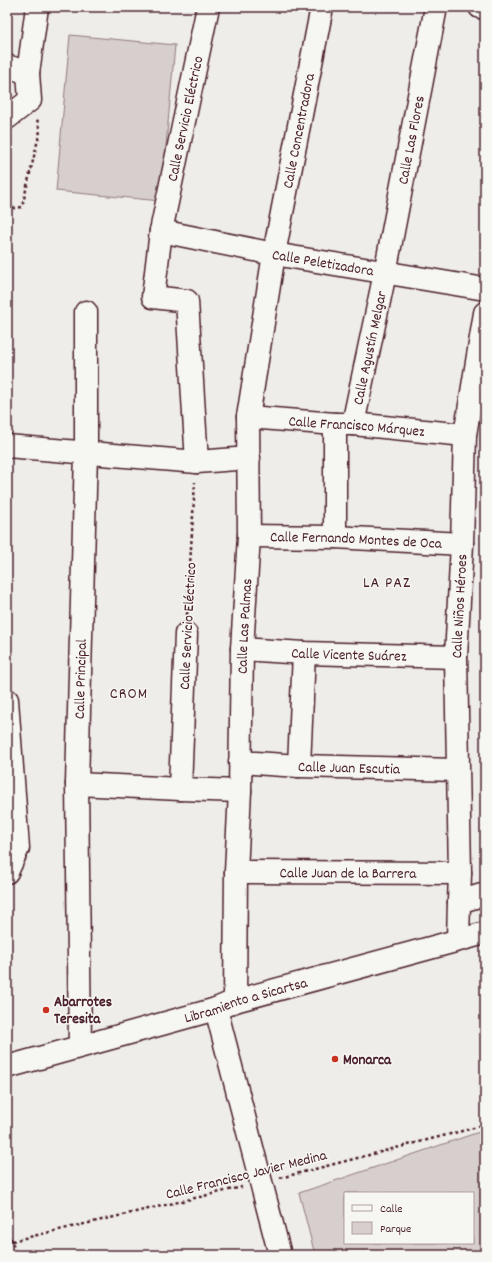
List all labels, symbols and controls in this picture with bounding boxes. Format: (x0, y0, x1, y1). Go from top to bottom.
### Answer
street label: Calle Servicio Eléctrico (163, 54, 211, 184)
street label: Calle Concentradora (278, 71, 322, 191)
street label: Calle Las Flores (393, 94, 432, 186)
street label: Calle Peletizadora (270, 245, 376, 284)
street label: Calle Agustín Melgar (348, 289, 394, 407)
street label: Calle Francisco Márquez (288, 411, 426, 444)
street label: Calle Fernando Montes de Oca (270, 527, 443, 556)
street label: Calle Niños Héroes (447, 553, 474, 659)
street label: Calle Servicio Eléctrico (175, 561, 203, 690)
district label: LA PAZ (363, 572, 411, 595)
street label: Calle Las Palmas (233, 578, 259, 674)
street label: Calle Principal (70, 638, 94, 719)
street label: Calle Vicente Suárez (290, 643, 407, 669)
district label: CROM (110, 683, 148, 706)
street label: Calle Juan Escutia (298, 757, 401, 782)
street label: Calle Juan de la Barrera (280, 863, 417, 886)
street label: Libramiento a Sicartsa (182, 973, 311, 1030)
place label: Abarrotes Teresita (54, 992, 112, 1031)
marker: Abarrotes Teresita (41, 1005, 51, 1015)
place label: Monarca (343, 1050, 392, 1072)
marker: Monarca (330, 1054, 340, 1064)
street label: Calle Francisco Javier Medina (164, 1145, 330, 1207)
legend (344, 1192, 474, 1244)
text: Calle (380, 1201, 403, 1218)
text: Parque (380, 1221, 411, 1238)

